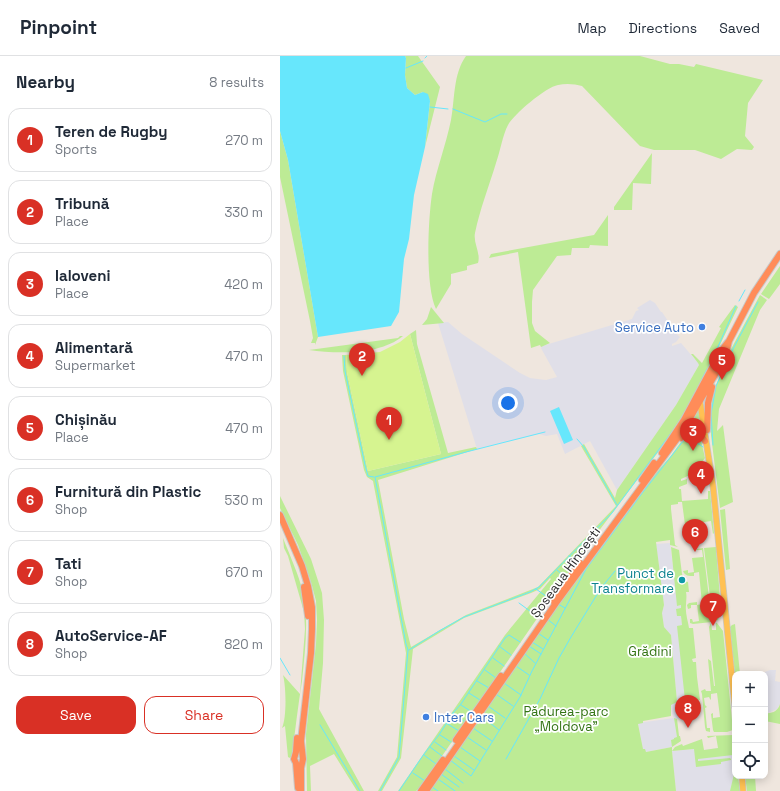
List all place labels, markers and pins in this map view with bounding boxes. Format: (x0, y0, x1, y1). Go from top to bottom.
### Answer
place label: Service Auto (615, 319, 694, 336)
marker: Service Auto (697, 322, 707, 332)
pin: 2 (349, 343, 375, 376)
pin: 5 (709, 347, 735, 380)
pin: 1 (376, 407, 402, 440)
pin: 3 (680, 418, 706, 451)
pin: 4 (688, 461, 714, 494)
pin: 6 (682, 519, 708, 552)
place label: Punct de Transformare (591, 565, 674, 597)
marker: Punct de Transformare (677, 575, 687, 585)
pin: 7 (700, 593, 726, 626)
pin: 8 (675, 695, 701, 728)
place label: Inter Cars (434, 709, 494, 726)
marker: Inter Cars (421, 712, 431, 722)

